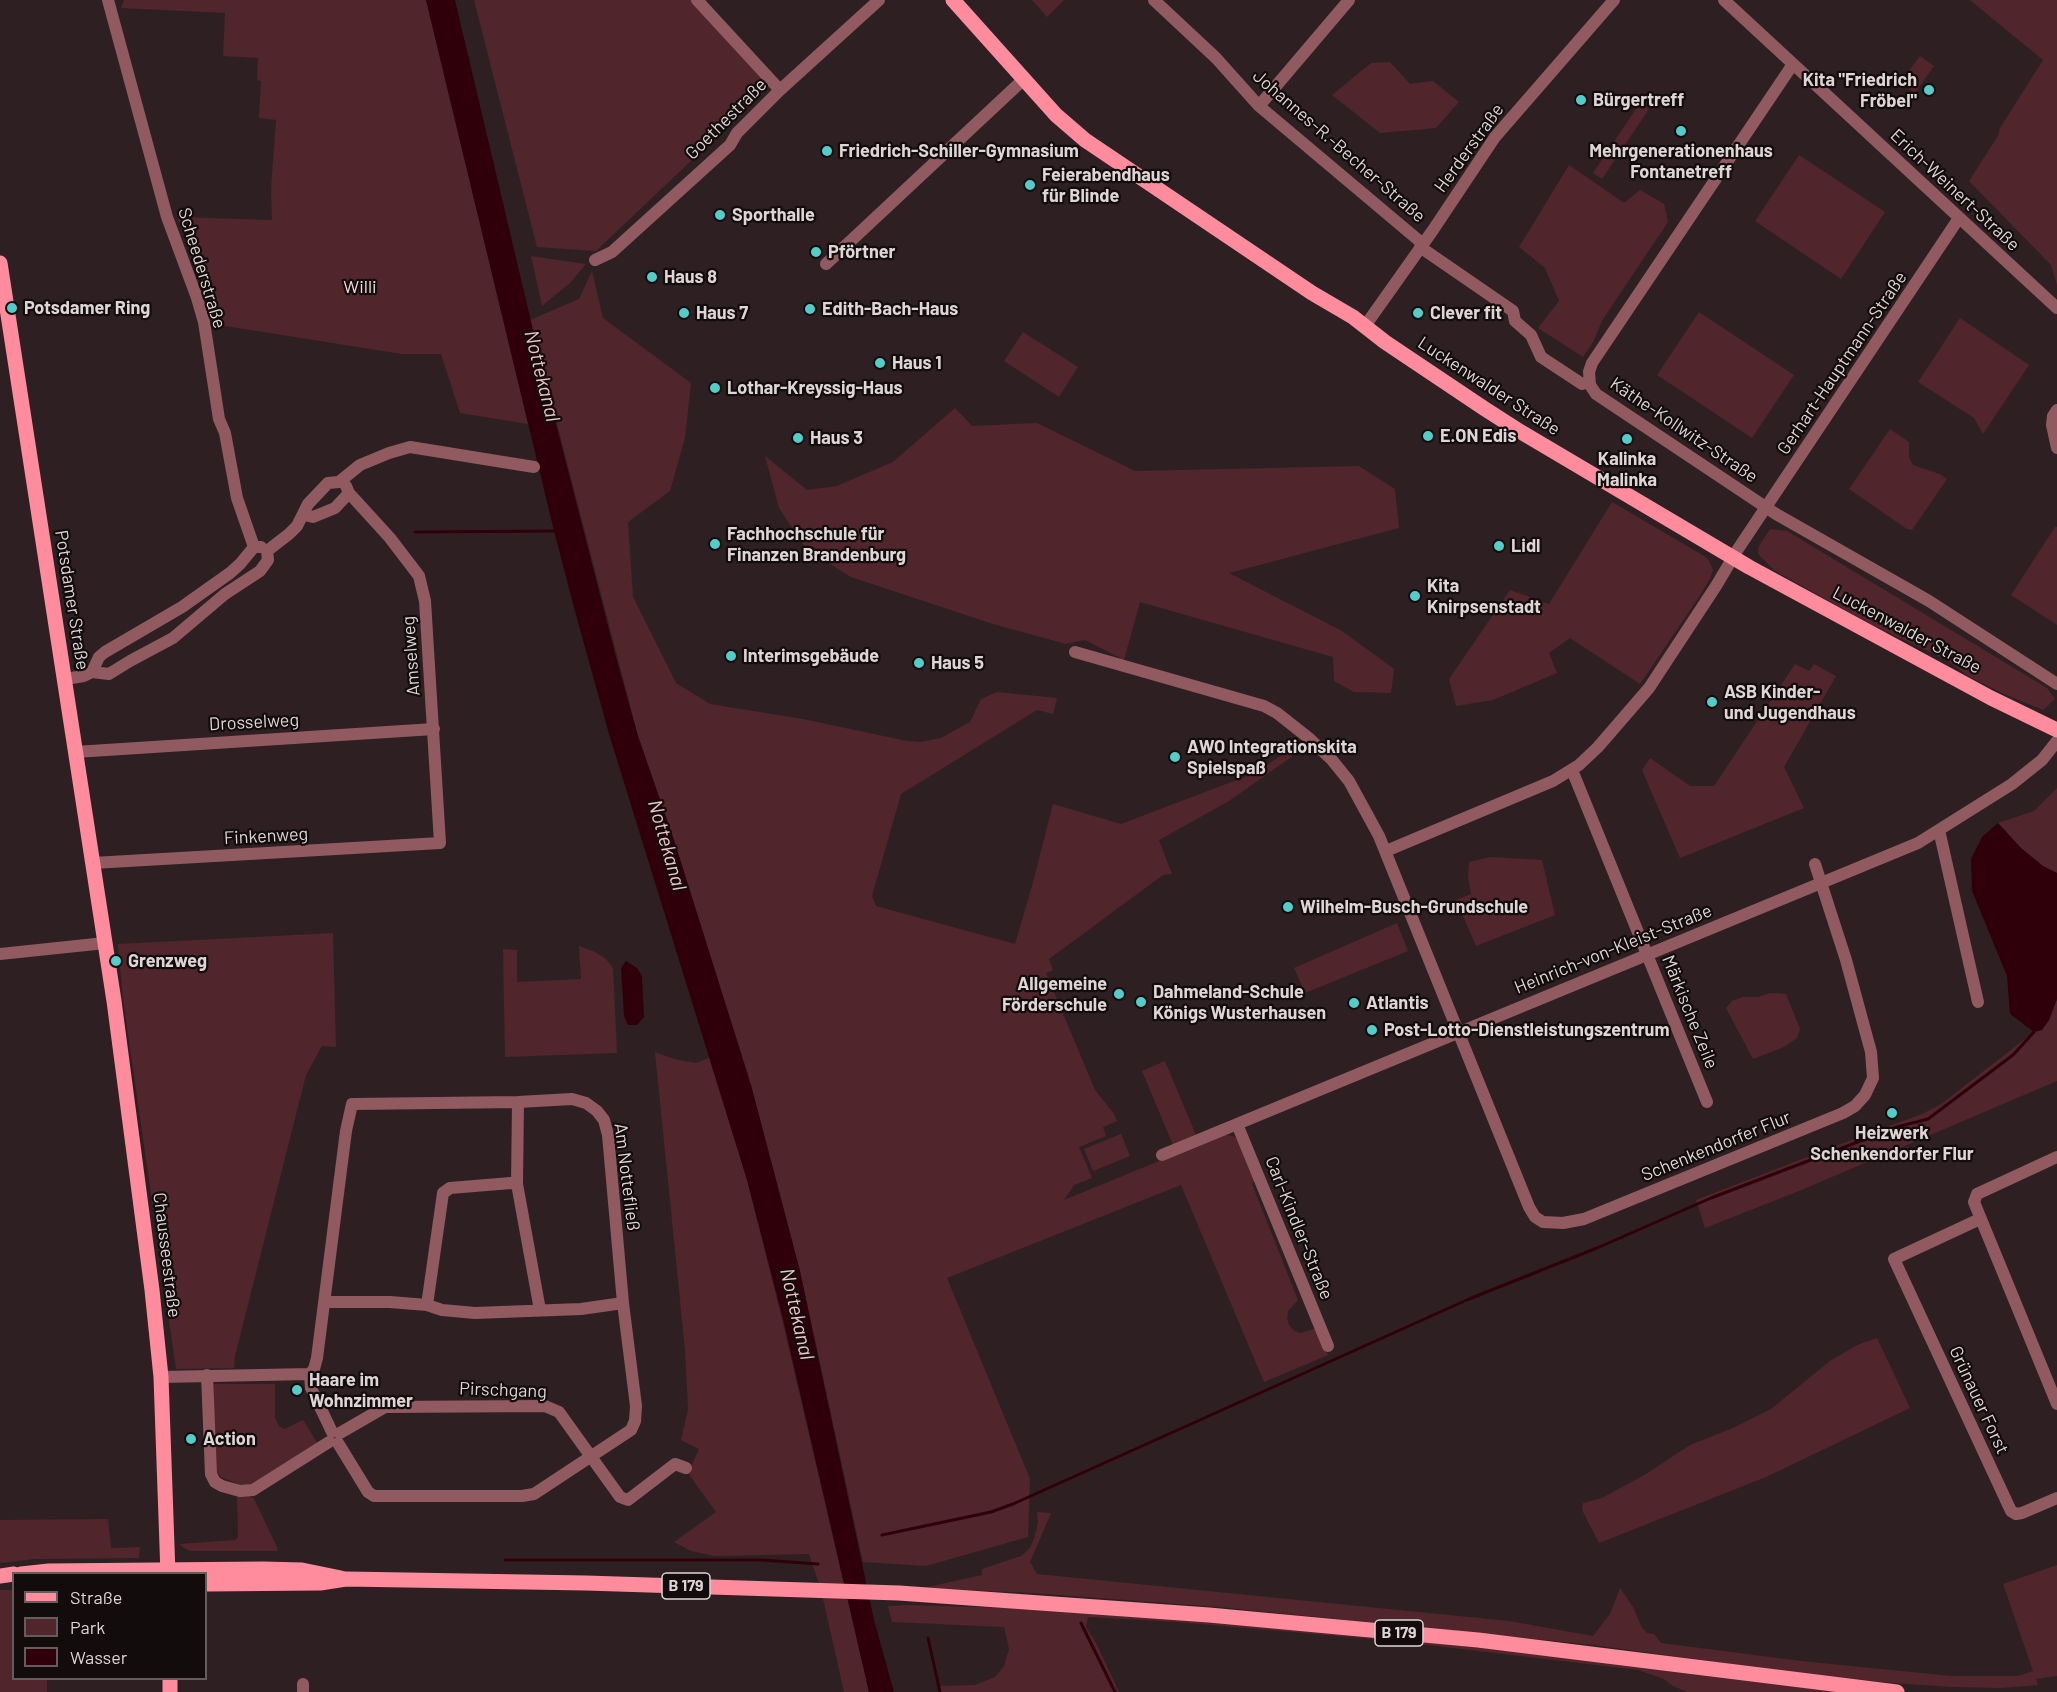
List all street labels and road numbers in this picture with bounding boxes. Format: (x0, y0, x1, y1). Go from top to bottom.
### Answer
street label: Johannes-R.-Becher-Straße (1248, 65, 1430, 227)
street label: Goethestraße (681, 74, 771, 164)
street label: Herderstraße (1430, 99, 1508, 197)
street label: Erich-Weinert-Straße (1886, 125, 2024, 255)
street label: Scheederstraße (173, 205, 231, 331)
street label: Gerhart-Hauptmann-Straße (1773, 267, 1911, 459)
street label: Luckenwalder Straße (1414, 332, 1564, 440)
street label: Käthe-Kollwitz-Straße (1606, 373, 1762, 487)
street label: Potsdamer Straße (50, 529, 94, 671)
street label: Luckenwalder Straße (1829, 582, 1985, 678)
street label: Amselweg (397, 615, 425, 697)
street label: Drosselweg (208, 709, 300, 735)
street label: Finkenweg (223, 823, 309, 849)
street label: Heinrich-von-Kleist-Straße (1511, 899, 1715, 999)
street label: Märkische Zeile (1657, 952, 1723, 1072)
street label: Schenkendorfer Flur (1638, 1106, 1794, 1186)
street label: Am Nottefließ (610, 1122, 644, 1232)
street label: Carl-Kindler-Straße (1260, 1153, 1338, 1303)
street label: Chausseestraße (149, 1191, 185, 1319)
street label: Grünauer Forst (1945, 1343, 2013, 1457)
street label: Pirschgang (459, 1378, 547, 1402)
road number: B 179 (662, 1573, 710, 1599)
road number: B 179 (1375, 1620, 1423, 1646)

